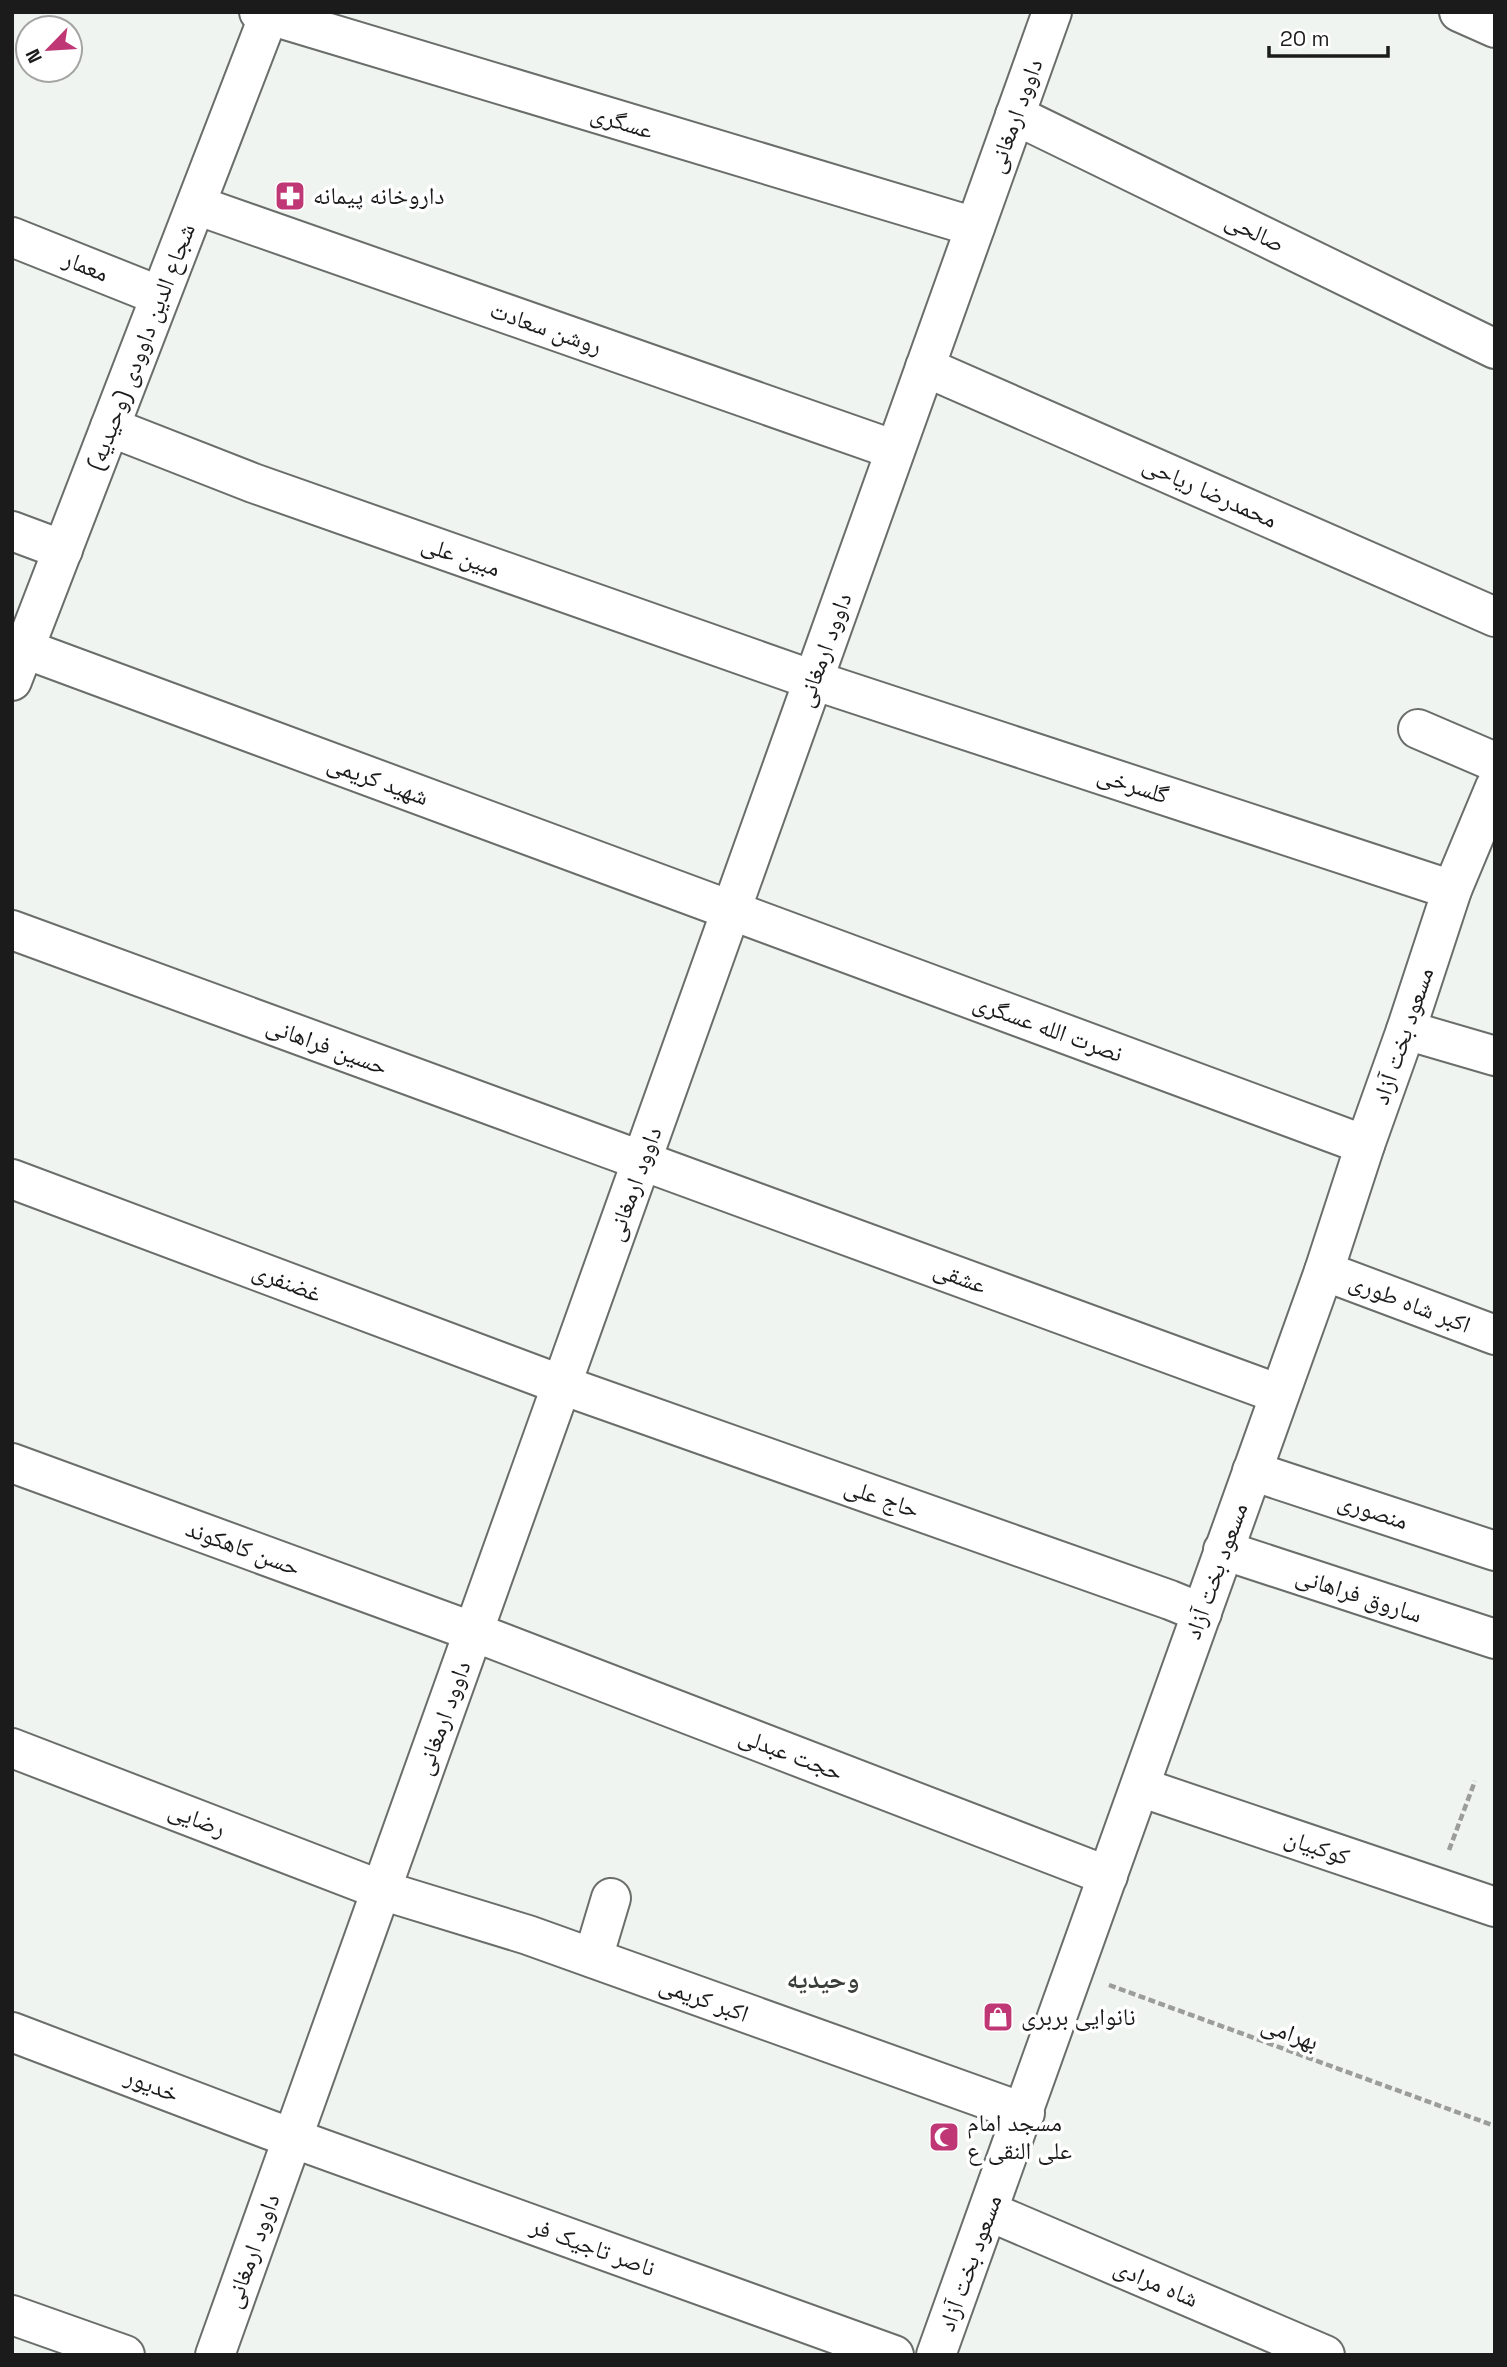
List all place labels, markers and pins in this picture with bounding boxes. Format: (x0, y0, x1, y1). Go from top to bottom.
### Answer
pharmacy icon: داروخانه پیمانه (273, 179, 307, 213)
place label: داروخانه پیمانه (313, 180, 444, 211)
shop icon: نانوایی بربری (981, 2000, 1015, 2034)
place label: نانوایی بربری (1021, 2001, 1136, 2032)
place label: مسجد امام علی النقی ع (967, 2107, 1072, 2166)
mosque icon: مسجد امام علی النقی ع (927, 2120, 961, 2154)

